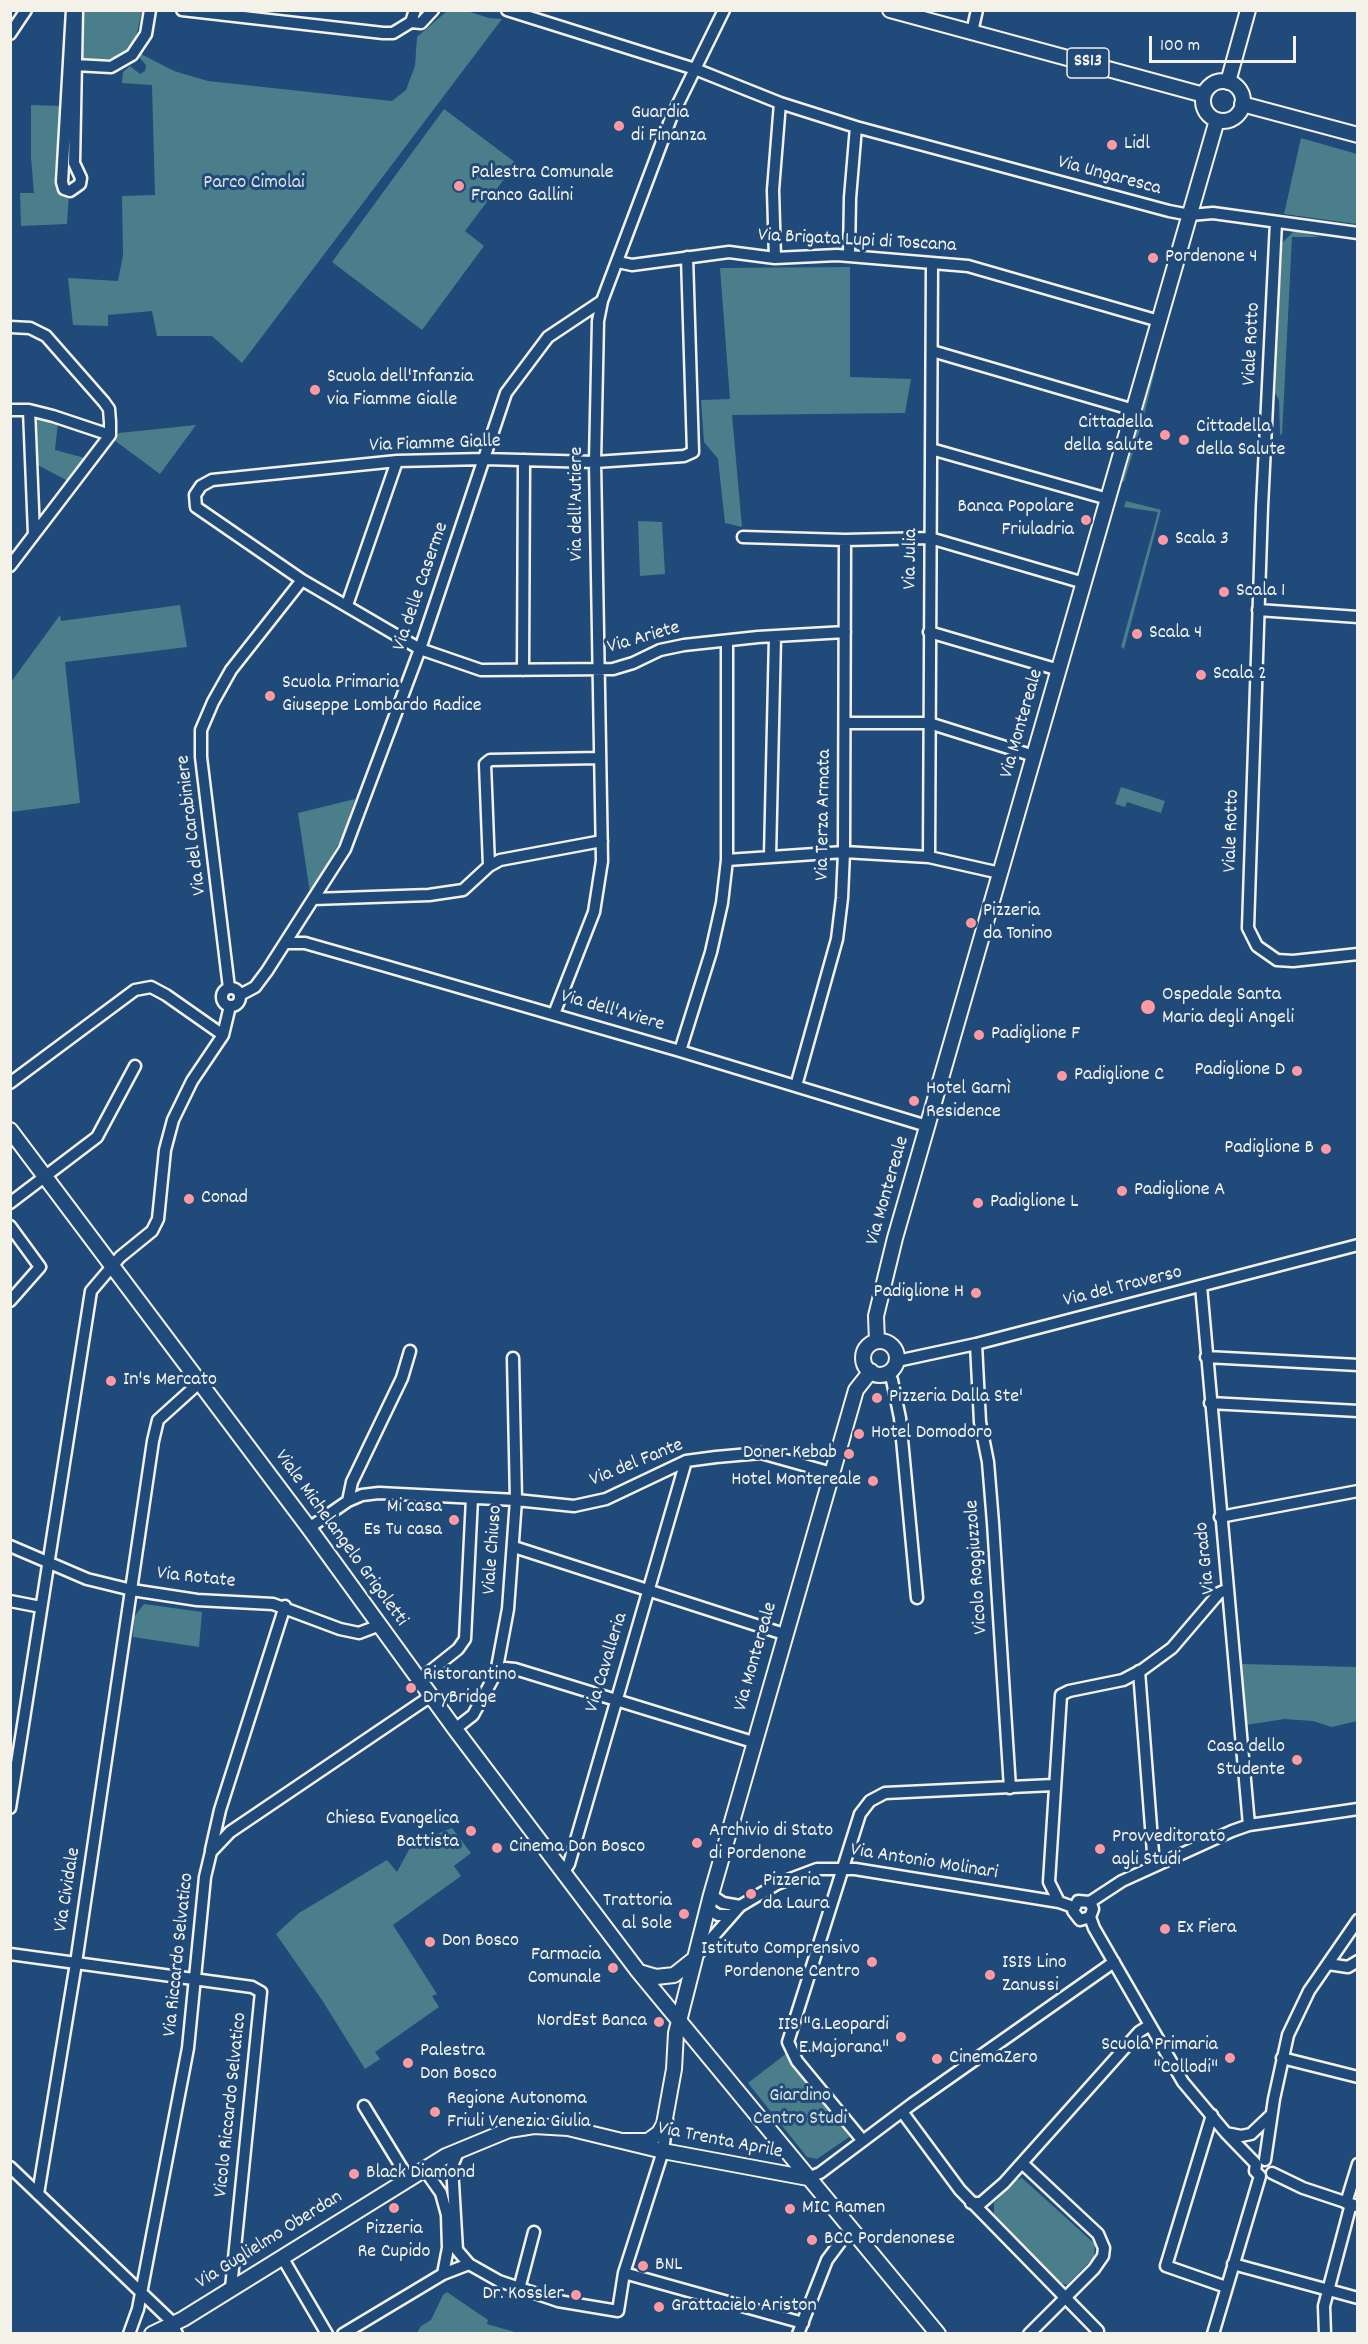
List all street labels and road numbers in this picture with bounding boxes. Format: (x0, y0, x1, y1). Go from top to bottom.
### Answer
road number: SS13 (1067, 48, 1109, 78)
street label: Via Ungaresca (1055, 152, 1163, 202)
street label: Via Brigata Lupi di Toscana (757, 225, 957, 259)
street label: Viale Rotto (1239, 302, 1267, 386)
street label: Via Fiamme Gialle (369, 431, 501, 459)
street label: Via dell'Autiere (566, 447, 590, 561)
street label: Via delle Caserme (389, 519, 455, 655)
street label: Via Julia (899, 528, 925, 590)
street label: Via Ariete (605, 617, 683, 661)
street label: Via Montereale (996, 667, 1050, 781)
street label: Via Terza Armata (812, 749, 838, 881)
street label: Via del Carabiniere (172, 754, 214, 896)
street label: Viale Rotto (1220, 789, 1246, 873)
street label: Via dell'Aviere (557, 986, 667, 1038)
street label: Via Montereale (862, 1134, 916, 1248)
street label: Via del Traverso (1061, 1262, 1185, 1314)
street label: Via del Fante (587, 1434, 687, 1494)
street label: Viale Michelangelo Grigoletti (268, 1446, 412, 1632)
street label: Vicolo Roggiuzzole (961, 1499, 995, 1635)
street label: Viale Chiuso (479, 1505, 509, 1595)
street label: Via Grado (1191, 1521, 1223, 1595)
street label: Via Rotate (156, 1563, 236, 1595)
street label: Via Montereale (730, 1600, 784, 1714)
street label: Via Cavalleria (581, 1610, 635, 1716)
street label: Via Antonio Molinari (849, 1840, 999, 1886)
street label: Via Cividale (50, 1846, 88, 1934)
street label: Via Riccardo Selvatico (159, 1872, 201, 2038)
street label: Vicolo Riccardo Selvatico (210, 2011, 254, 2199)
street label: Via Trenta Aprile (655, 2118, 785, 2166)
street label: Via Guglielmo Oberdan (192, 2186, 348, 2296)

